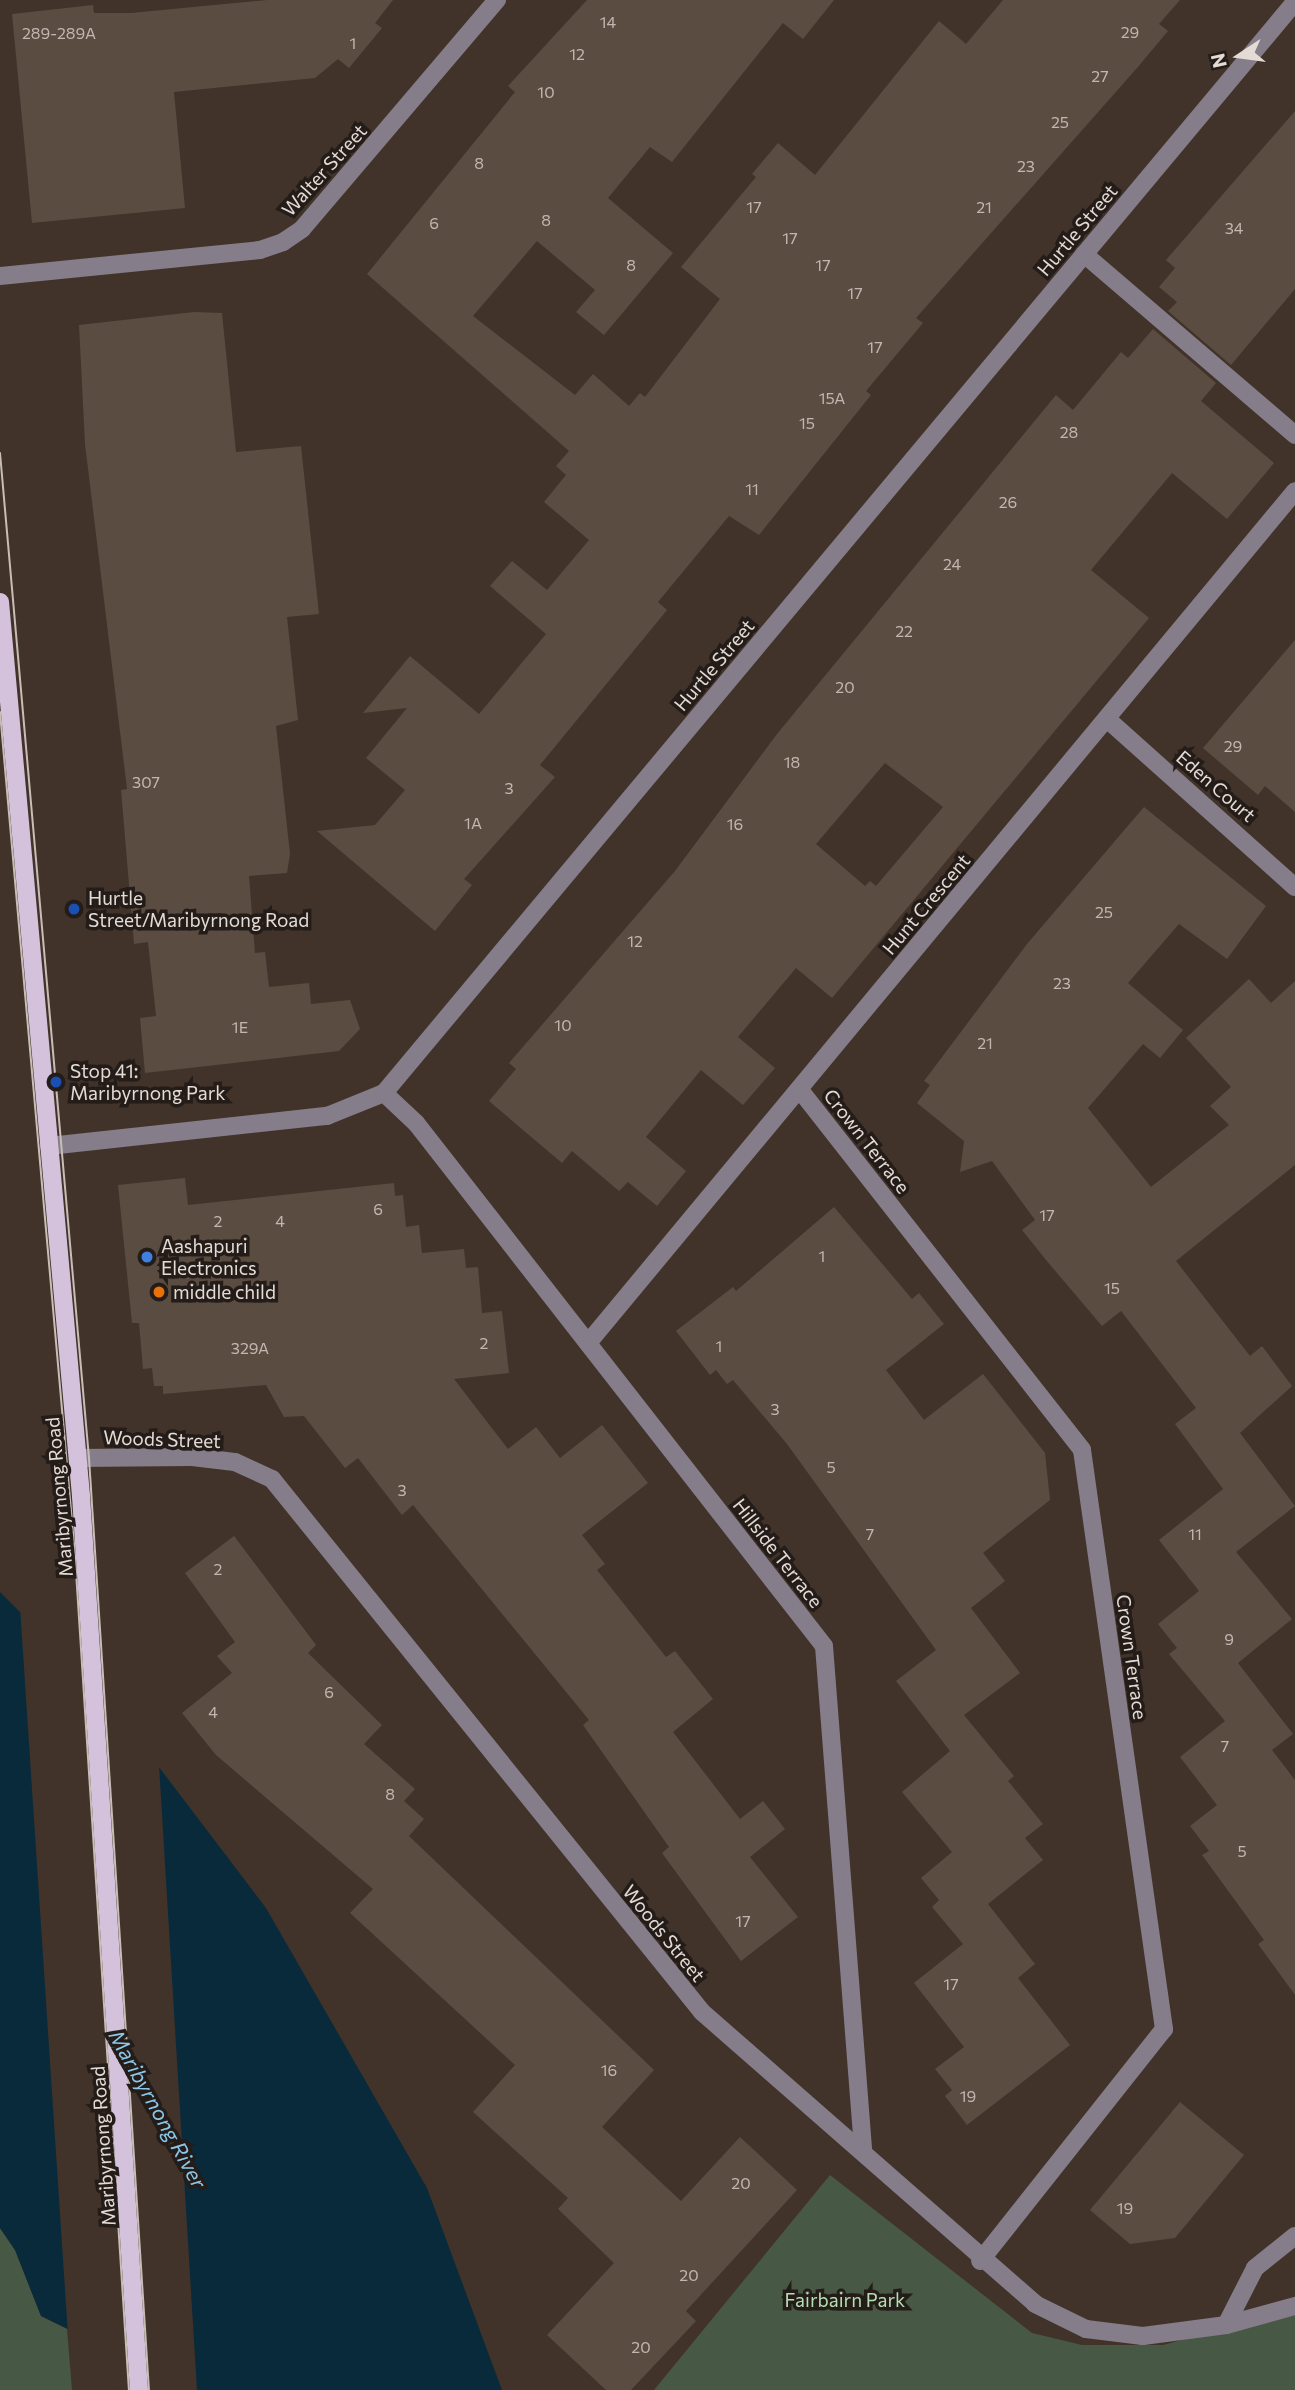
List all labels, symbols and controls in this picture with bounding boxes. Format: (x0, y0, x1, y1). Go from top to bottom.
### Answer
house number: 14 (600, 12, 616, 32)
north arrow (1204, 21, 1274, 91)
house number: 29 (1121, 22, 1139, 42)
house number: 289-289A (22, 23, 96, 43)
house number: 1 (350, 33, 356, 53)
house number: 12 (569, 44, 585, 64)
text: N (1205, 51, 1231, 70)
house number: 27 (1091, 66, 1109, 86)
house number: 10 (537, 82, 555, 102)
house number: 25 (1051, 112, 1069, 132)
street label: Walter Street (277, 119, 371, 221)
house number: 8 (474, 153, 484, 173)
house number: 23 (1017, 156, 1035, 176)
street label: Hurtle Street (1032, 180, 1122, 280)
house number: 17 (746, 197, 762, 217)
house number: 21 (976, 197, 992, 217)
house number: 8 (541, 210, 551, 230)
house number: 6 (429, 213, 439, 233)
house number: 34 (1225, 218, 1243, 238)
house number: 17 (782, 228, 798, 248)
house number: 8 (626, 255, 636, 275)
house number: 17 (815, 255, 831, 275)
house number: 17 (847, 283, 863, 303)
house number: 17 (867, 337, 883, 357)
house number: 15A (819, 388, 845, 408)
house number: 15 (799, 413, 815, 433)
house number: 28 (1060, 422, 1078, 442)
house number: 11 (745, 479, 759, 499)
house number: 26 (999, 492, 1017, 512)
house number: 24 (943, 554, 961, 574)
street label: Hurtle Street (669, 615, 759, 715)
house number: 22 (895, 621, 913, 641)
house number: 20 (835, 677, 855, 697)
house number: 29 (1224, 736, 1242, 756)
street label: Eden Court (1172, 746, 1260, 826)
house number: 18 (784, 752, 800, 772)
house number: 307 (132, 772, 160, 792)
house number: 3 (504, 778, 514, 798)
house number: 1A (464, 813, 482, 833)
house number: 16 (727, 814, 743, 834)
street label: Hunt Crescent (877, 849, 975, 959)
place label: Hurtle Street/Maribyrnong Road (88, 887, 309, 931)
marker: Hurtle Street/Maribyrnong Road (66, 901, 82, 917)
house number: 25 (1095, 902, 1113, 922)
house number: 12 (627, 931, 643, 951)
house number: 23 (1053, 973, 1071, 993)
house number: 10 (554, 1015, 572, 1035)
house number: 1E (232, 1017, 248, 1037)
house number: 21 (977, 1033, 993, 1053)
place label: Stop 41: Maribyrnong Park (70, 1060, 226, 1104)
marker: Stop 41: Maribyrnong Park (48, 1074, 64, 1090)
street label: Crown Terrace (819, 1084, 915, 1198)
house number: 6 (373, 1199, 383, 1219)
house number: 17 (1039, 1205, 1055, 1225)
house number: 2 (214, 1211, 222, 1231)
house number: 4 (275, 1211, 285, 1231)
place label: Aashapuri Electronics (161, 1235, 257, 1279)
house number: 1 (819, 1246, 825, 1266)
marker: Aashapuri Electronics (139, 1249, 155, 1265)
house number: 15 (1104, 1278, 1120, 1298)
place label: middle child (173, 1281, 276, 1303)
marker: middle child (151, 1284, 167, 1300)
house number: 2 (480, 1333, 488, 1353)
house number: 1 (716, 1336, 722, 1356)
house number: 329A (231, 1338, 269, 1358)
house number: 3 (770, 1399, 780, 1419)
street label: Maribyrnong Road (41, 1416, 77, 1578)
street label: Woods Street (103, 1426, 221, 1452)
house number: 5 (826, 1457, 836, 1477)
house number: 3 (397, 1480, 407, 1500)
street label: Hillside Terrace (728, 1494, 828, 1612)
house number: 7 (866, 1524, 874, 1544)
house number: 11 (1188, 1524, 1202, 1544)
house number: 2 (214, 1559, 222, 1579)
street label: Crown Terrace (1112, 1593, 1152, 1721)
house number: 9 (1224, 1629, 1234, 1649)
house number: 6 (324, 1682, 334, 1702)
house number: 4 (208, 1702, 218, 1722)
house number: 7 (1221, 1736, 1229, 1756)
house number: 8 (385, 1784, 395, 1804)
house number: 5 (1237, 1841, 1247, 1861)
street label: Woods Street (618, 1880, 710, 1986)
house number: 17 (735, 1911, 751, 1931)
house number: 17 (943, 1974, 959, 1994)
water label: Maribyrnong River (104, 2025, 212, 2193)
house number: 16 (601, 2060, 617, 2080)
street label: Maribyrnong Road (86, 2065, 120, 2227)
house number: 19 (960, 2086, 976, 2106)
house number: 20 (731, 2173, 751, 2193)
house number: 19 (1117, 2198, 1133, 2218)
house number: 20 (679, 2265, 699, 2285)
park label: Fairbairn Park (785, 2289, 905, 2311)
house number: 20 (631, 2337, 651, 2357)

